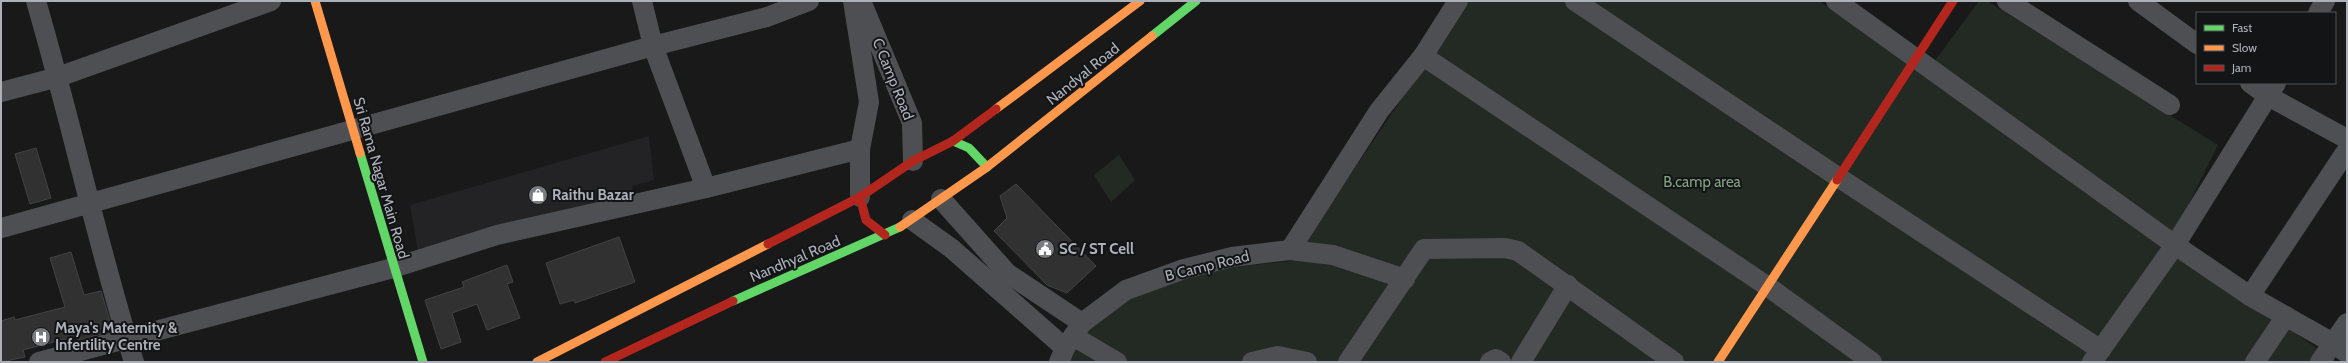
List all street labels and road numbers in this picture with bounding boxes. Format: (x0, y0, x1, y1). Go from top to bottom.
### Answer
street label: C Camp Road (868, 36, 918, 122)
street label: Nandyal Road (1043, 39, 1123, 109)
street label: Sri Rama Nagar Main Road (349, 95, 413, 261)
street label: Nandhyal Road (747, 232, 843, 286)
street label: B Camp Road (1163, 247, 1251, 285)

